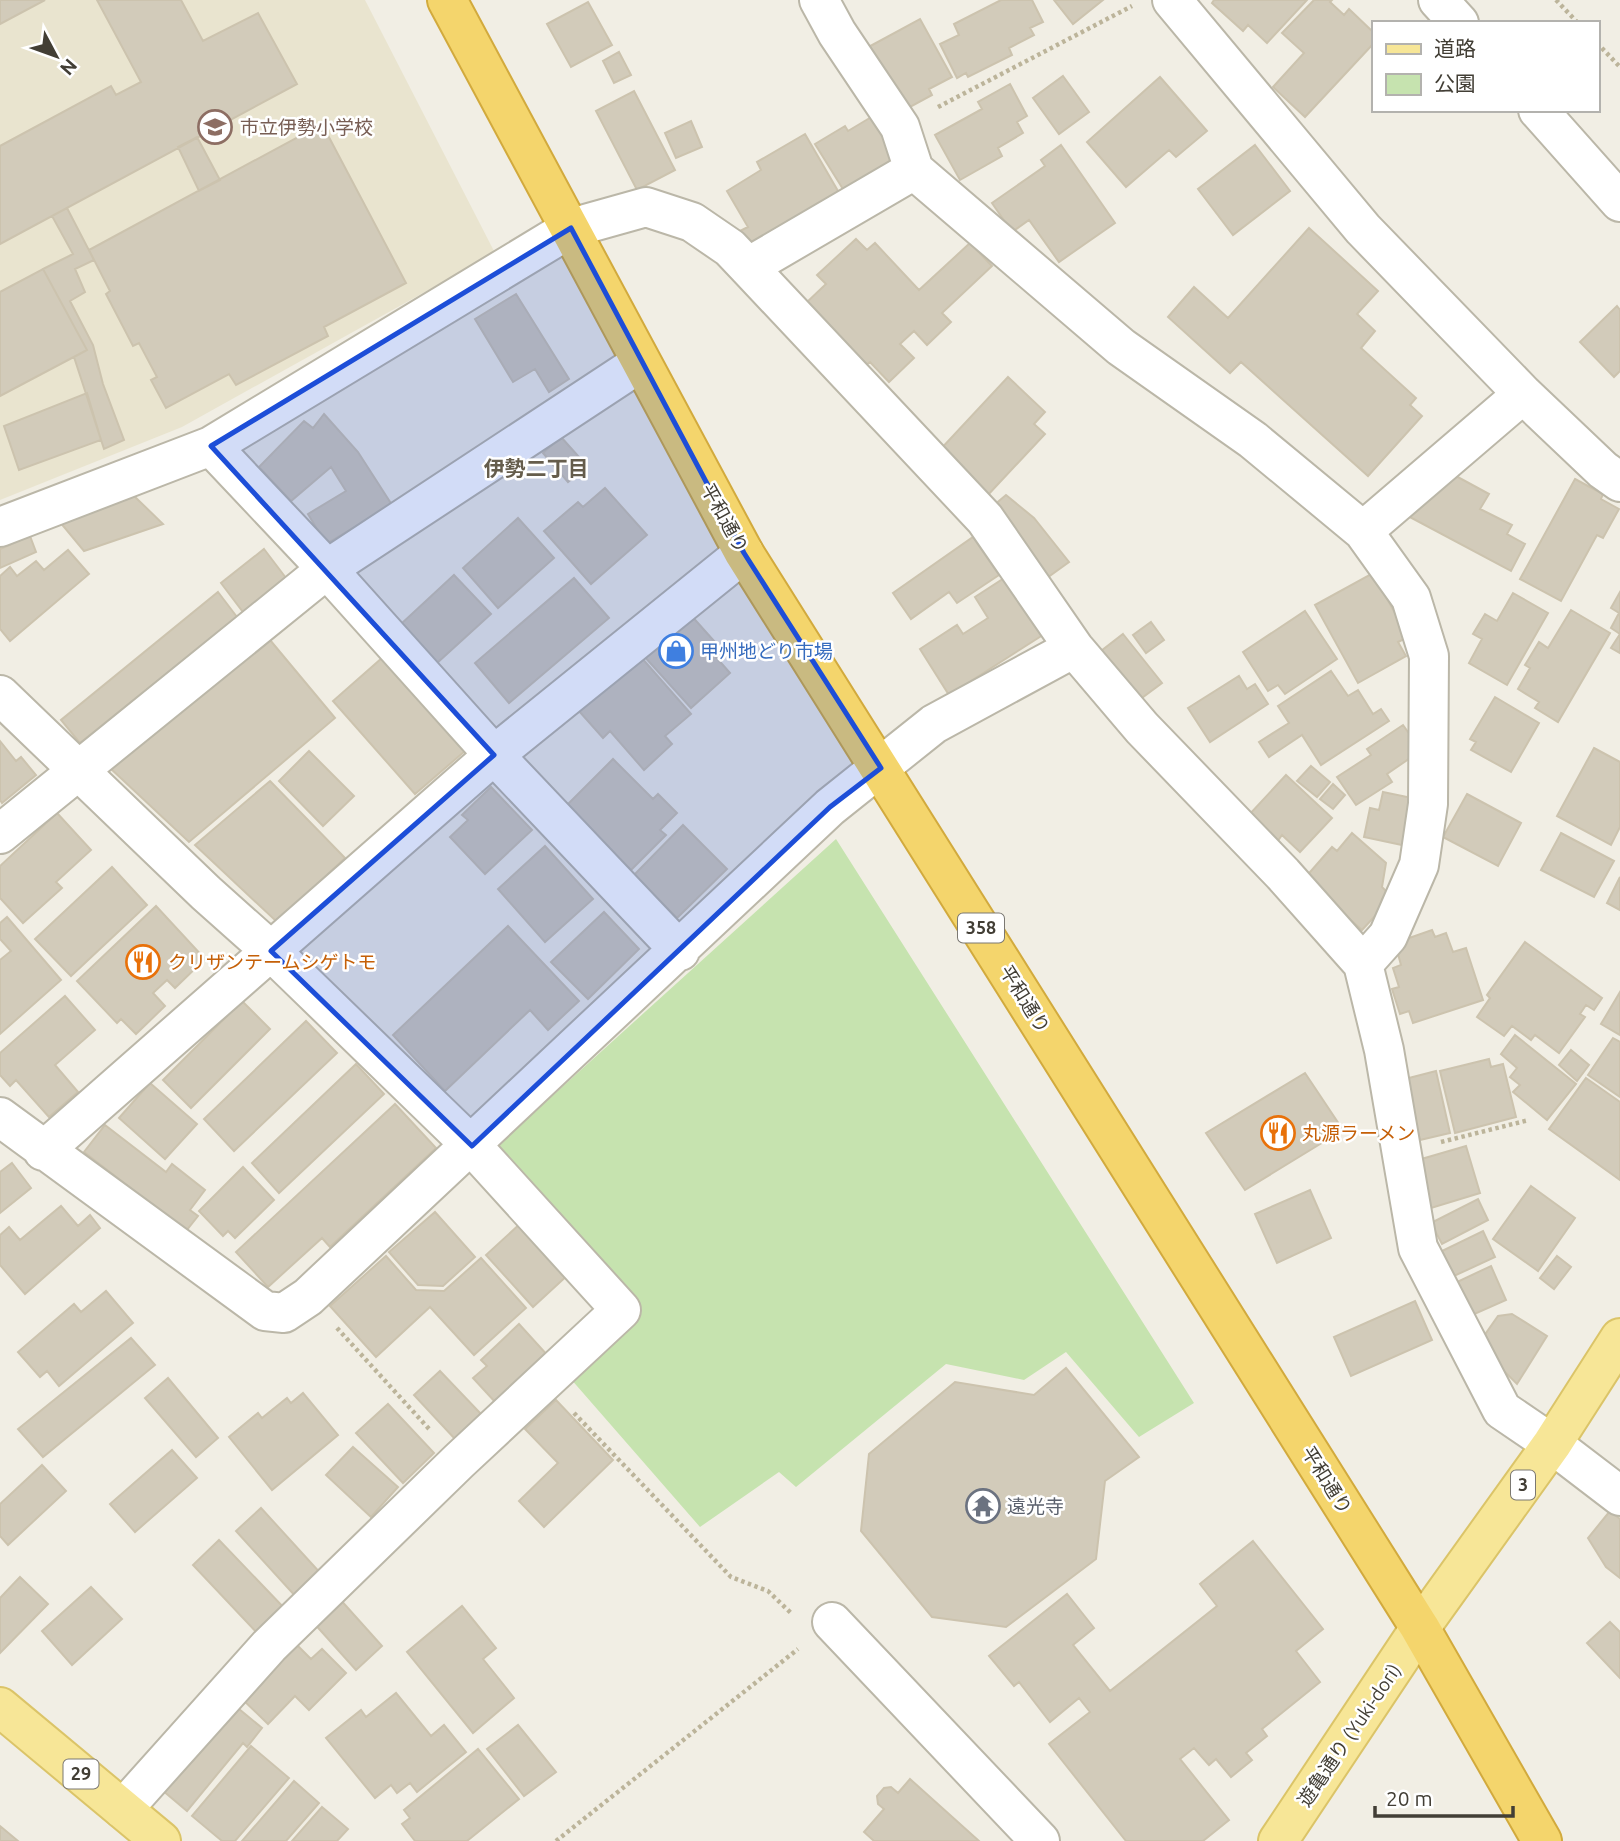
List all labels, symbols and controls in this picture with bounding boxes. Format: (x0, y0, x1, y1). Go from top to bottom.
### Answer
north arrow (21, 21, 91, 91)
legend (1372, 21, 1599, 112)
text: 道路 (1434, 36, 1476, 60)
text: N (56, 55, 82, 80)
text: 公園 (1434, 71, 1476, 95)
school or university icon: 市立伊勢小学校 (196, 108, 234, 146)
place label: 市立伊勢小学校 (240, 116, 373, 138)
district label: 伊勢二丁目 (484, 456, 589, 480)
street label: 平和通り (697, 479, 753, 557)
shop icon: 甲州地どり市場 (657, 632, 695, 670)
place label: 甲州地どり市場 (700, 640, 833, 662)
road number: 358 (958, 914, 1004, 943)
restaurant icon: クリザンテームシゲトモ (124, 943, 162, 981)
place label: クリザンテームシゲトモ (168, 951, 376, 973)
street label: 平和通り (996, 961, 1054, 1037)
restaurant icon: 丸源ラーメン (1259, 1114, 1297, 1152)
place label: 丸源ラーメン (1302, 1122, 1415, 1144)
street label: 平和通り (1298, 1442, 1356, 1518)
road number: 3 (1511, 1470, 1535, 1500)
temple icon: 遠光寺 (964, 1487, 1002, 1525)
place label: 遠光寺 (1007, 1495, 1064, 1517)
street label: 遊亀通り (Yuki-dori) (1293, 1659, 1405, 1811)
road number: 29 (64, 1759, 98, 1788)
scale bar (1375, 1774, 1513, 1818)
text: 20 m (1386, 1786, 1433, 1810)

